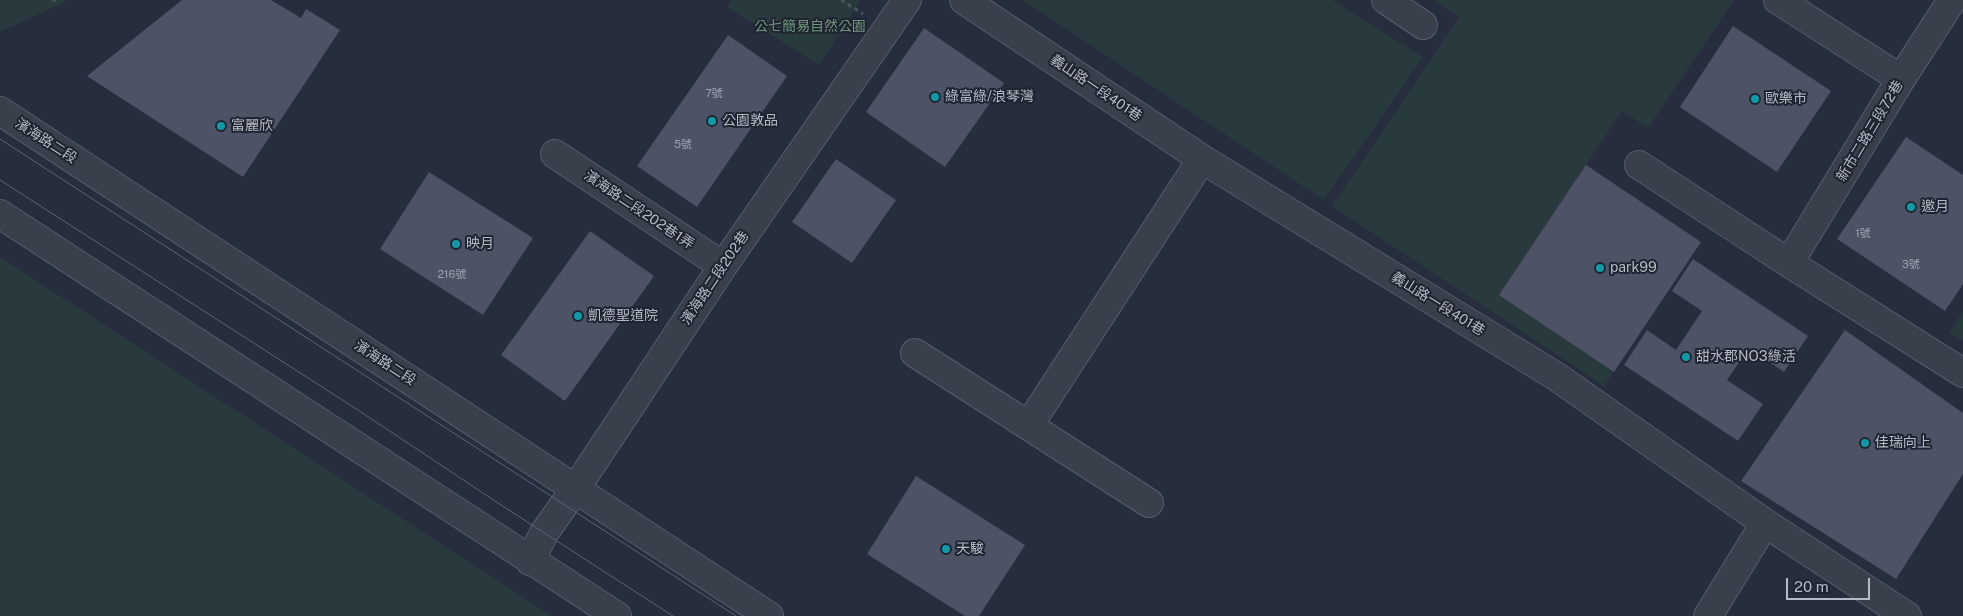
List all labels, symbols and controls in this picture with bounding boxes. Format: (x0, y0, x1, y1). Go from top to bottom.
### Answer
park label: 公七簡易自然公園 (754, 19, 866, 35)
street label: 義山路一段401巷 (1047, 51, 1145, 125)
street label: 新市二路三段72巷 (1833, 77, 1907, 185)
house number: 7號 (705, 87, 723, 101)
place label: 綠富綠/浪琴灣 (945, 89, 1034, 105)
marker: 綠富綠/浪琴灣 (929, 91, 941, 103)
place label: 歐樂市 (1765, 91, 1807, 107)
marker: 歐樂市 (1749, 93, 1761, 105)
place label: 公園敦品 (722, 113, 778, 129)
street label: 濱海路二段 (12, 115, 80, 167)
marker: 公園敦品 (706, 115, 718, 127)
place label: 富麗欣 (231, 118, 273, 134)
marker: 富麗欣 (215, 120, 227, 132)
house number: 5號 (674, 138, 692, 152)
street label: 濱海路二段202巷1弄 (581, 167, 697, 253)
place label: 邀月 (1921, 199, 1949, 215)
marker: 邀月 (1905, 201, 1917, 213)
house number: 1號 (1855, 227, 1871, 241)
street label: 濱海路二段202巷 (677, 228, 753, 328)
place label: 映月 (466, 236, 494, 252)
marker: 映月 (450, 238, 462, 250)
house number: 3號 (1902, 258, 1920, 272)
place label: park99 (1610, 260, 1657, 276)
marker: park99 (1594, 262, 1606, 274)
house number: 216號 (438, 268, 466, 282)
street label: 義山路一段401巷 (1388, 269, 1488, 339)
place label: 凱德聖道院 (588, 308, 658, 324)
marker: 凱德聖道院 (572, 310, 584, 322)
street label: 濱海路二段 (351, 337, 419, 389)
place label: 甜水郡NO3綠活 (1696, 349, 1796, 365)
marker: 甜水郡NO3綠活 (1680, 351, 1692, 363)
place label: 佳瑞向上 (1875, 435, 1931, 451)
marker: 佳瑞向上 (1859, 437, 1871, 449)
place label: 天駿 (956, 541, 984, 557)
marker: 天駿 (940, 543, 952, 555)
scale bar (1788, 568, 1872, 600)
text: 20 m (1794, 578, 1829, 595)

